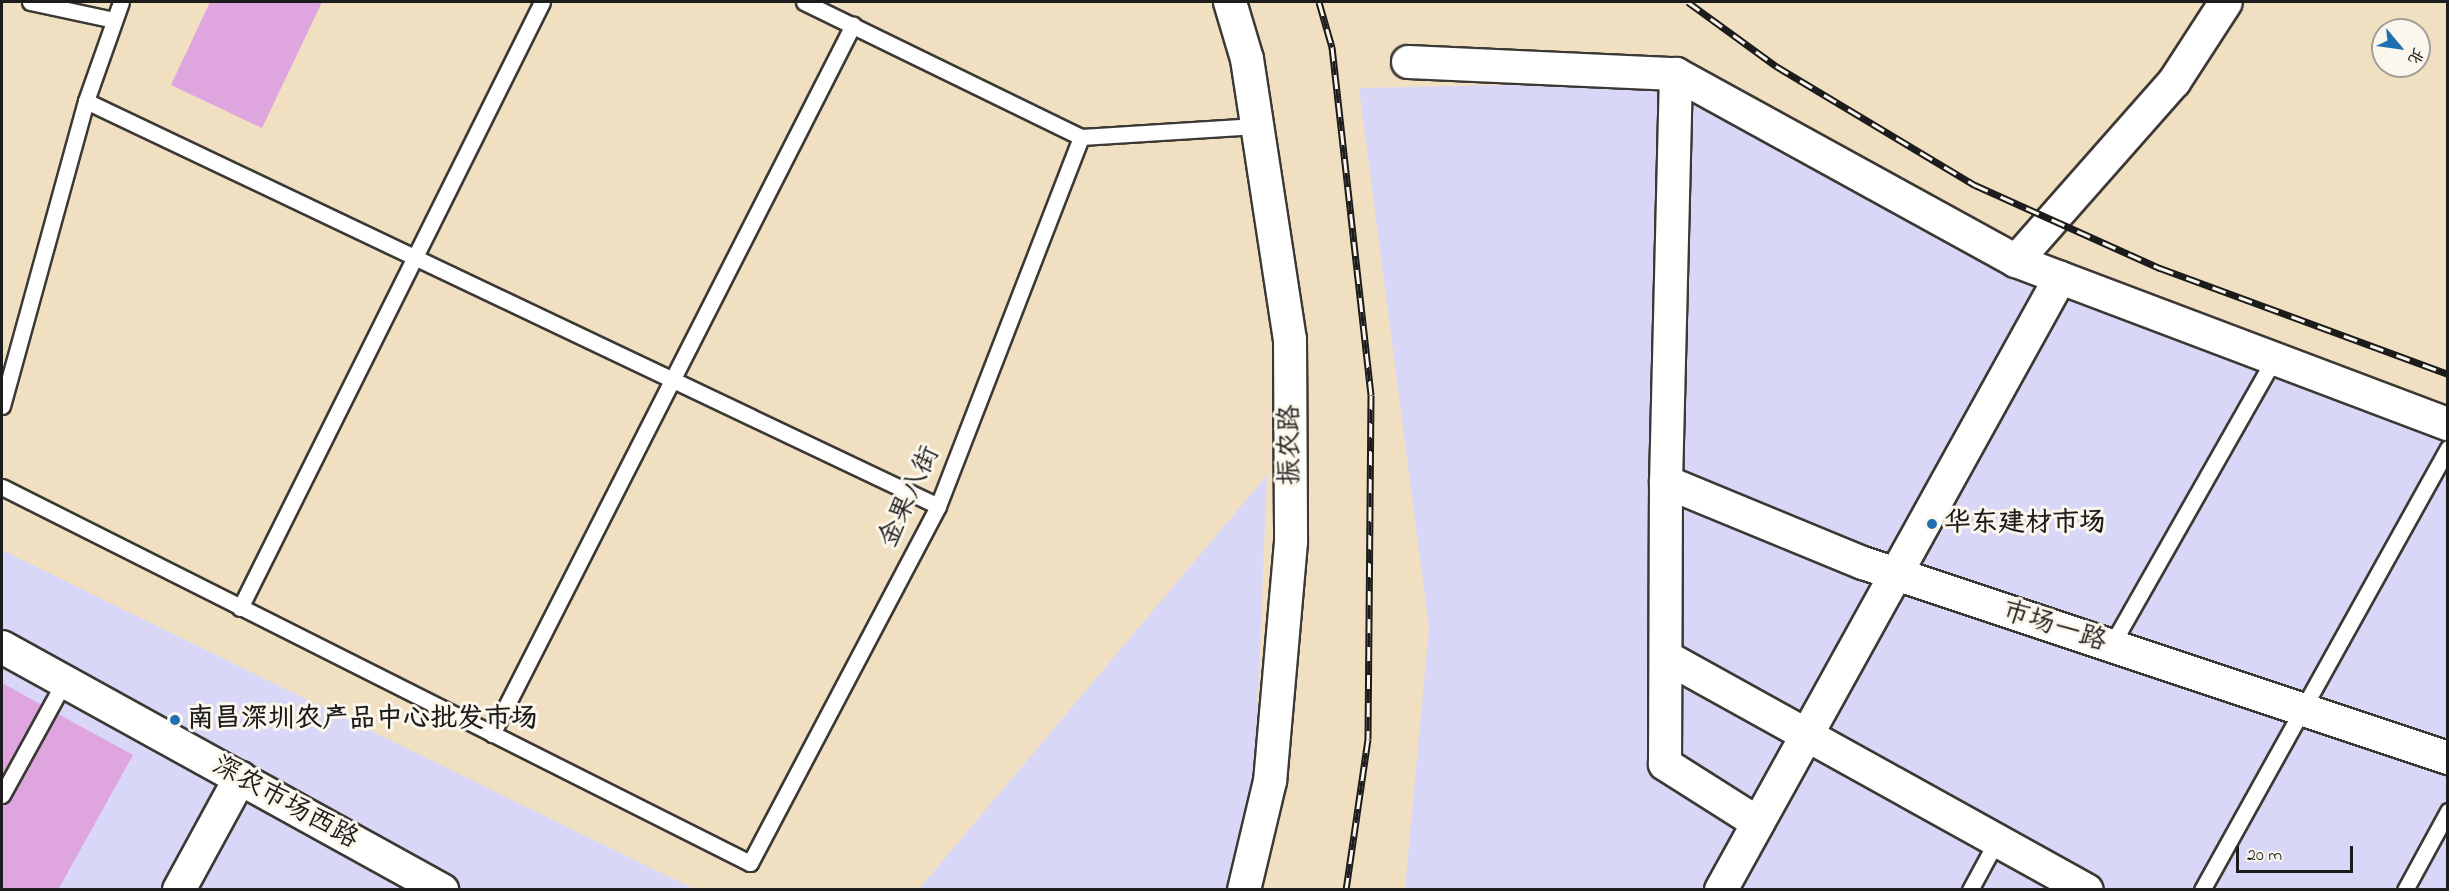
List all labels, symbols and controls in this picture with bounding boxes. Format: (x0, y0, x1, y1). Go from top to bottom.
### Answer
north arrow (2371, 18, 2431, 78)
text: 北 (2401, 43, 2429, 69)
street label: 振农路 (1275, 405, 1307, 485)
street label: 金果八街 (872, 441, 948, 553)
place label: 华东建材市场 (1944, 508, 2106, 540)
marker: 华东建材市场 (1925, 517, 1939, 531)
street label: 市场一路 (1998, 595, 2110, 659)
place label: 南昌深圳农产品中心批发市场 (187, 704, 538, 736)
marker: 南昌深圳农产品中心批发市场 (168, 713, 182, 727)
street label: 深农市场西路 (206, 750, 364, 856)
scale bar (2239, 834, 2356, 872)
text: 20 m (2247, 843, 2282, 869)

